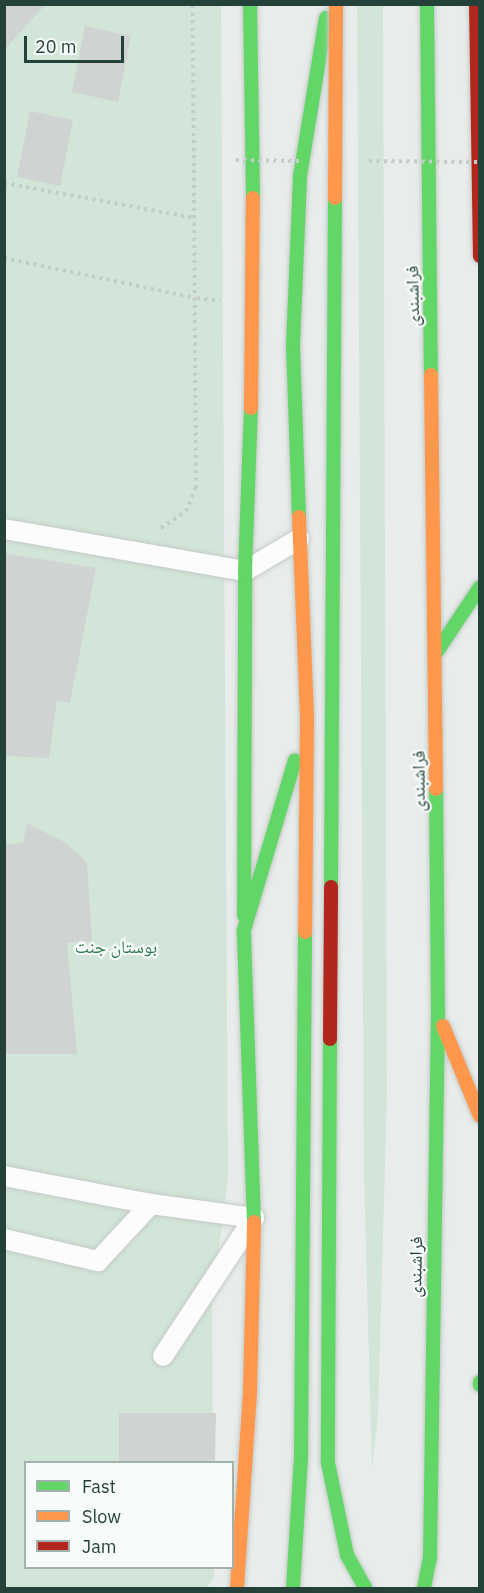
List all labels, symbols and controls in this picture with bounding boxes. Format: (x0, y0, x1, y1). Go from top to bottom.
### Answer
scale bar (27, 24, 128, 62)
text: 20 m (35, 35, 77, 58)
street label: فراشبندی (402, 265, 424, 327)
street label: فراشبندی (408, 750, 430, 812)
park label: بوستان جنت (75, 936, 157, 958)
street label: فراشبندی (405, 1236, 427, 1298)
legend (24, 1461, 234, 1569)
text: Fast (82, 1475, 116, 1498)
text: Slow (82, 1505, 121, 1528)
text: Jam (82, 1535, 117, 1558)

